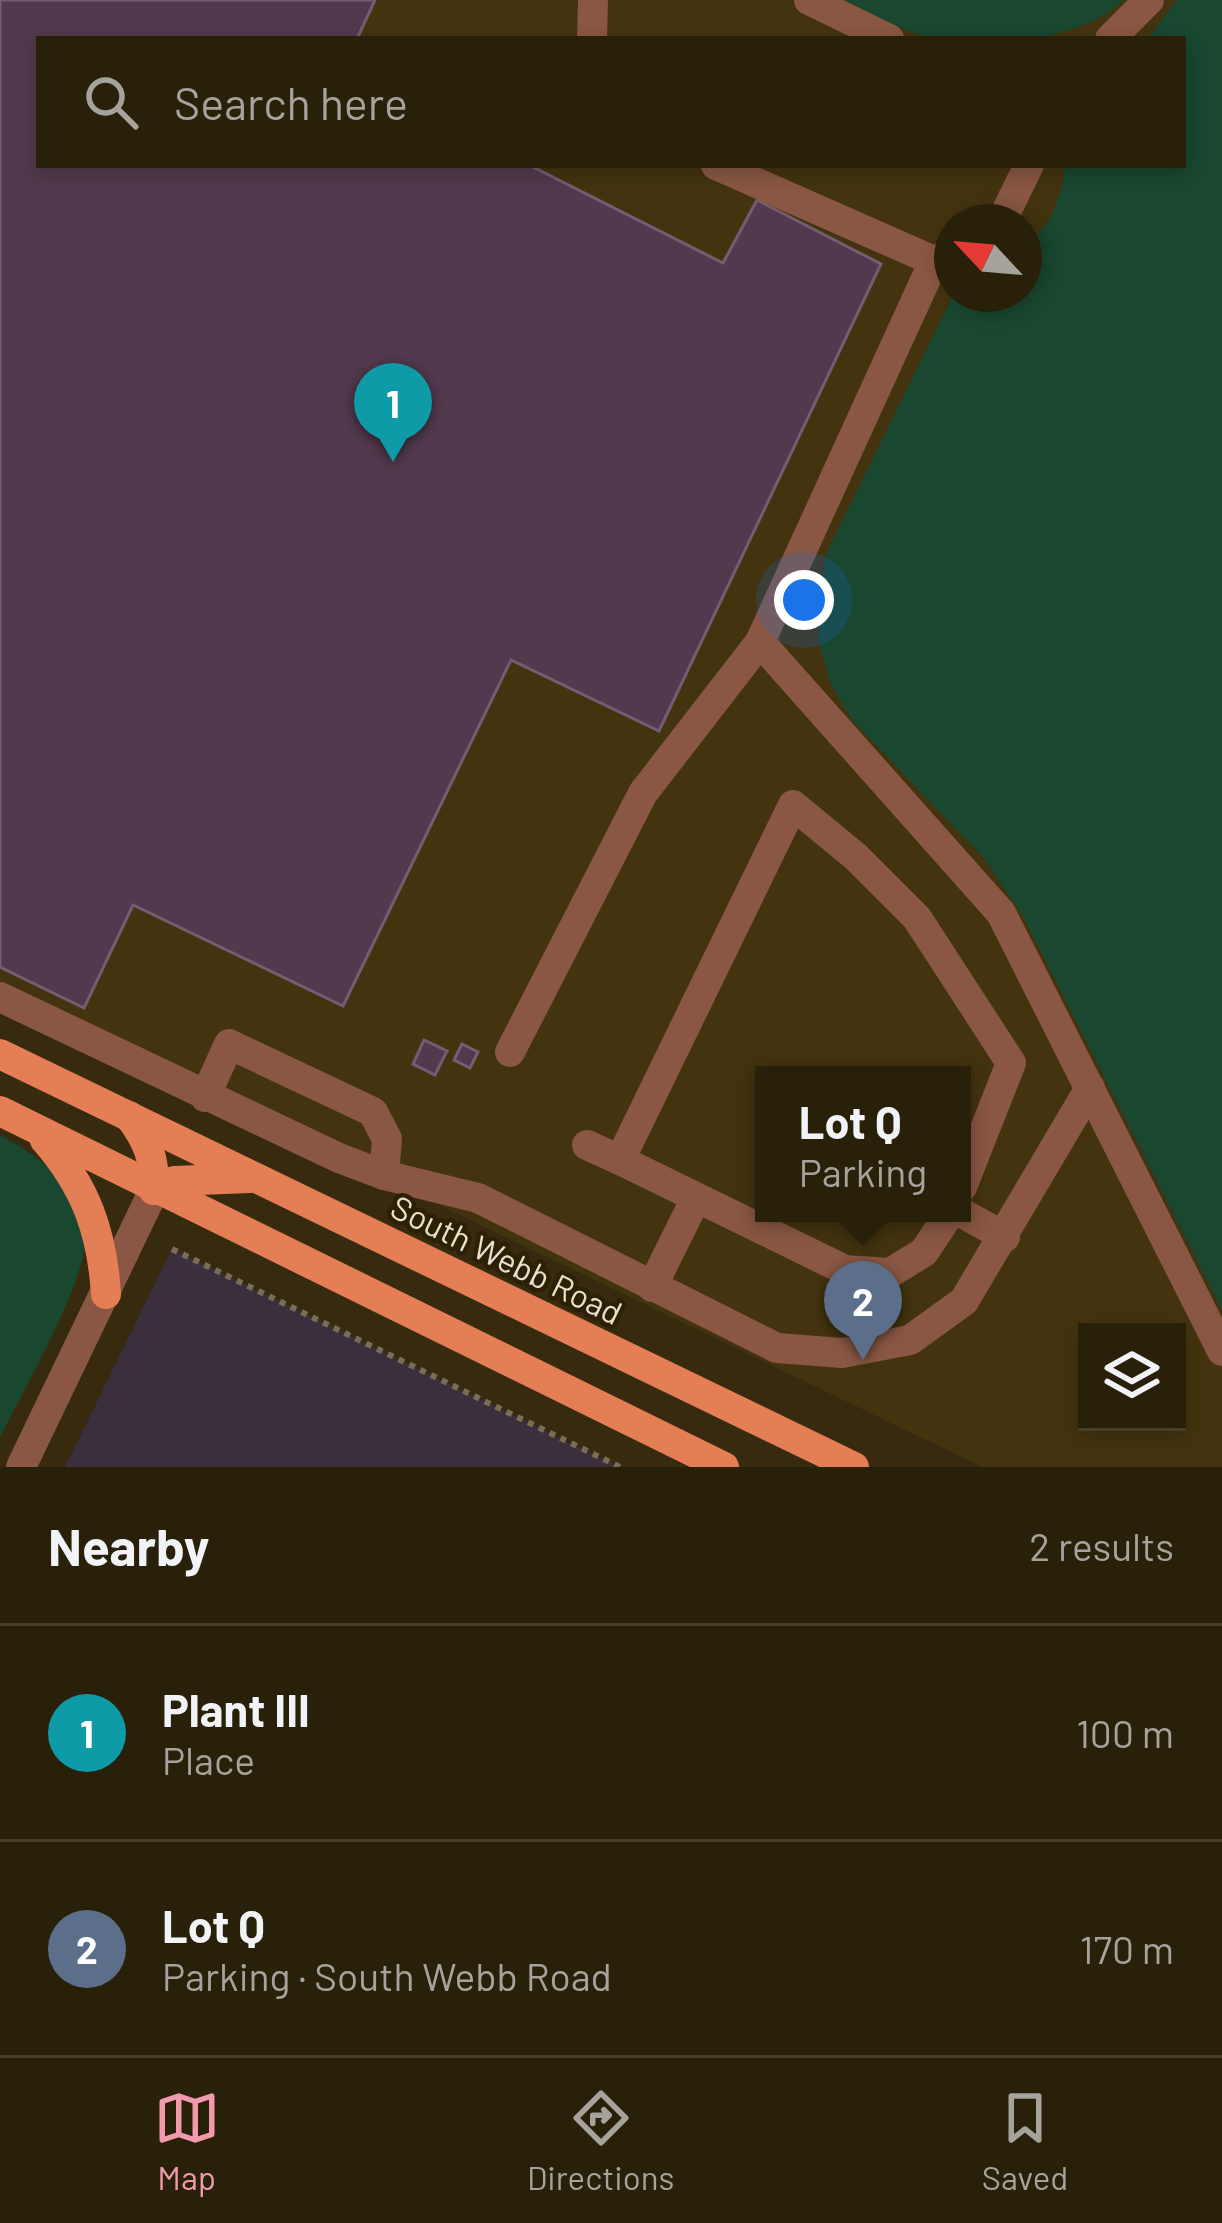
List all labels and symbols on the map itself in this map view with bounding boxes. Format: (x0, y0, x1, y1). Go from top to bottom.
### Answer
north arrow (934, 204, 1042, 312)
pin: 1 (354, 363, 432, 462)
your location (774, 570, 834, 630)
street label: South Webb Road (385, 1186, 629, 1332)
pin: 2 (824, 1261, 902, 1360)

